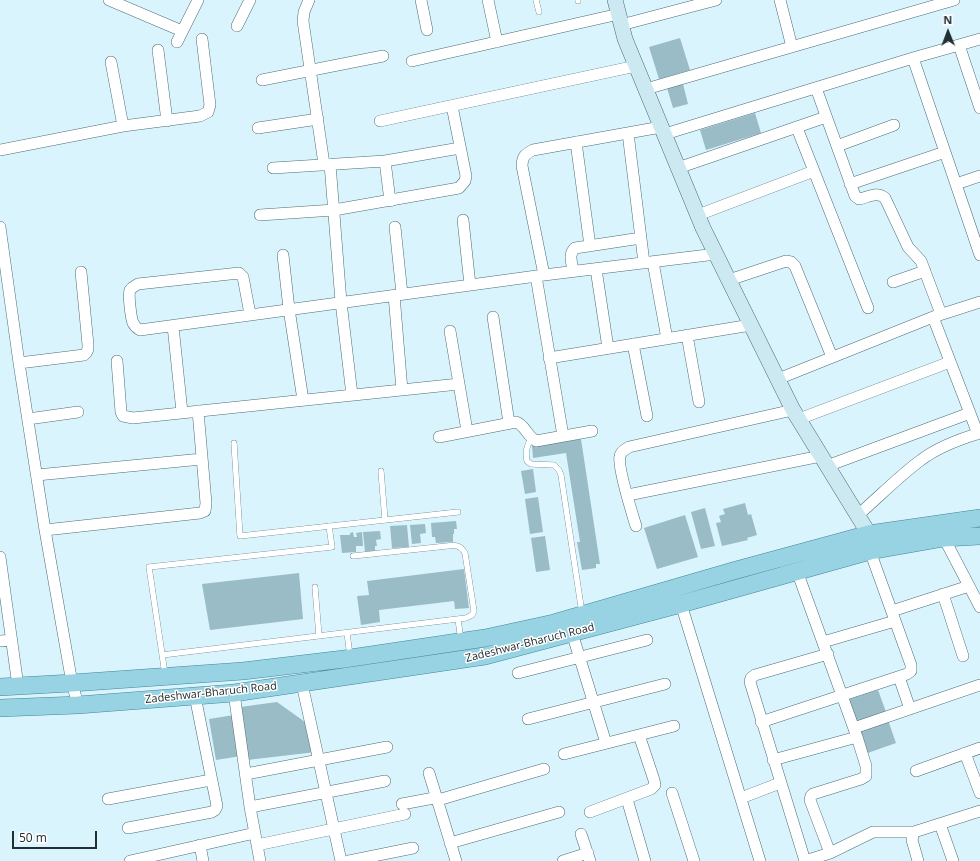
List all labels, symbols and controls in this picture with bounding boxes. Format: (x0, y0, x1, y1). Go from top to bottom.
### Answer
north arrow (928, 12, 968, 52)
text: N (943, 12, 952, 27)
street label: Zadeshwar-Bharuch Road (464, 621, 596, 665)
street label: Zadeshwar-Bharuch Road (145, 680, 277, 706)
scale bar (14, 823, 99, 849)
text: 50 m (19, 829, 47, 846)

